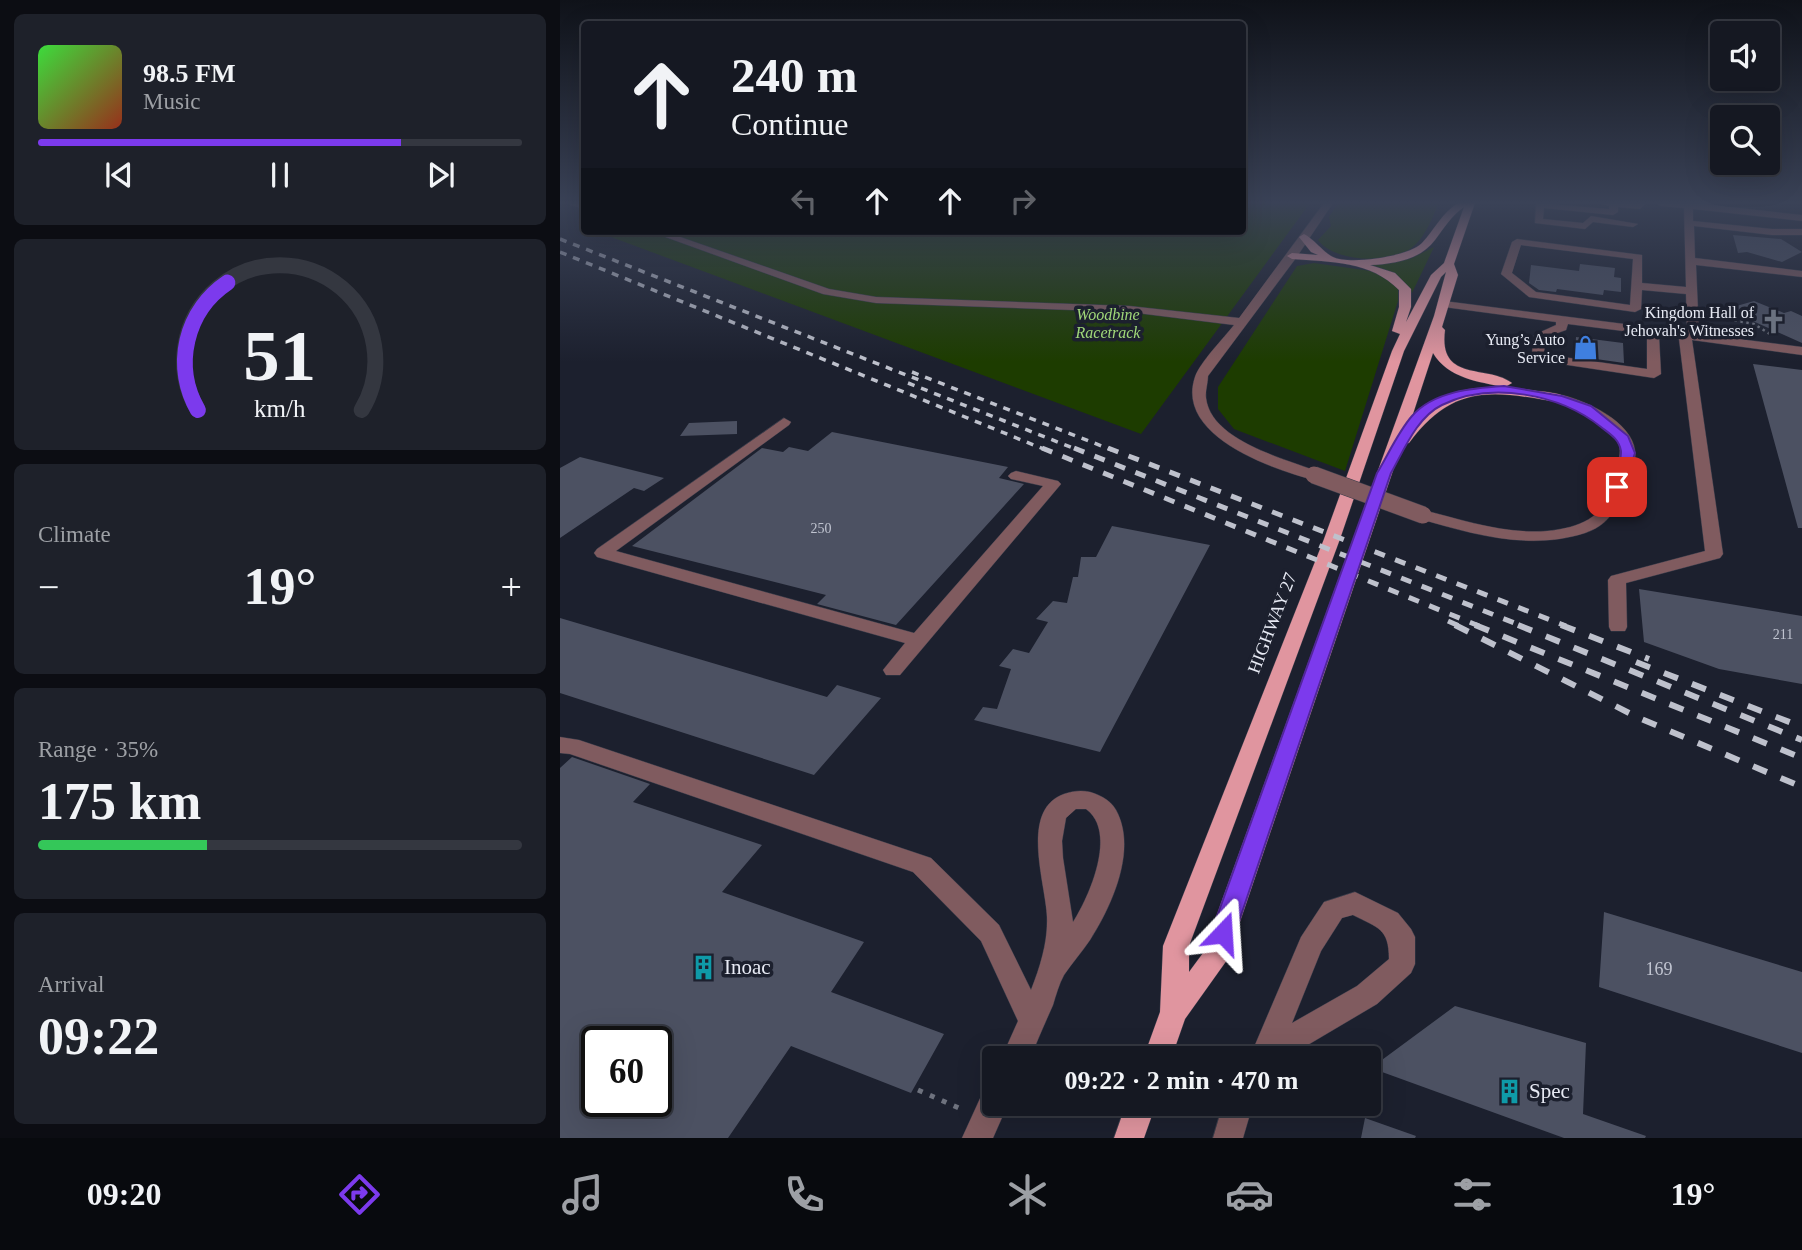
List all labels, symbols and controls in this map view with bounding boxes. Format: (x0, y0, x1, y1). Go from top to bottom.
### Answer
map controls (1710, 21, 1780, 175)
button: sound (1710, 21, 1780, 91)
text: 240 m (731, 48, 858, 103)
icon: ahead (616, 49, 707, 140)
text: 98.5 FM (143, 59, 235, 88)
text: Music (143, 89, 201, 114)
button: search (1710, 105, 1780, 175)
text: Continue (731, 106, 848, 142)
icon: previous (100, 156, 138, 194)
icon: pause (261, 156, 299, 194)
icon: next (422, 156, 460, 194)
icon: left (785, 182, 823, 220)
icon: ahead (858, 182, 896, 220)
icon: ahead (931, 182, 969, 220)
icon: right (1004, 182, 1042, 220)
place label: Kingdom Hall of Jehovah's Witnesses (1625, 304, 1755, 339)
park label: Woodbine Racetrack (1075, 306, 1141, 341)
church icon: Kingdom Hall of Jehovah's Witnesses (1760, 307, 1788, 335)
text: 51 (244, 316, 316, 397)
place label: Yung’s Auto Service (1485, 331, 1565, 366)
shop icon: Yung’s Auto Service (1571, 334, 1599, 362)
text: km/h (254, 395, 306, 422)
pin (1587, 457, 1647, 517)
icon: arrive (1598, 468, 1636, 506)
house number: 250 (811, 521, 832, 536)
text: Climate (38, 522, 111, 547)
text: 19° (244, 558, 316, 615)
text: − (38, 566, 59, 608)
text: + (501, 566, 522, 608)
street label: HIGHWAY 27 (1244, 570, 1300, 676)
house number: 211 (1773, 627, 1793, 642)
text: Range · 35% (38, 737, 158, 762)
text: 175 km (38, 773, 201, 830)
position arrow (1186, 896, 1260, 970)
building icon: Inoac (690, 953, 718, 981)
place label: Inoac (724, 955, 771, 979)
house number: 169 (1646, 959, 1673, 979)
text: Arrival (38, 972, 104, 997)
text: 09:22 (38, 1008, 159, 1065)
speed limit sign: 60 (581, 1026, 672, 1117)
text: 09:22 · 2 min · 470 m (1065, 1066, 1299, 1095)
building icon: Spec (1495, 1077, 1523, 1105)
place label: Spec (1529, 1079, 1570, 1103)
icon: directions (335, 1170, 384, 1219)
icon: music (558, 1170, 607, 1219)
icon: phone (780, 1170, 829, 1219)
icon: climate (1003, 1170, 1052, 1219)
icon: car (1225, 1170, 1274, 1219)
icon: filters (1448, 1170, 1497, 1219)
text: 09:20 (87, 1176, 161, 1212)
text: 19° (1670, 1176, 1715, 1212)

